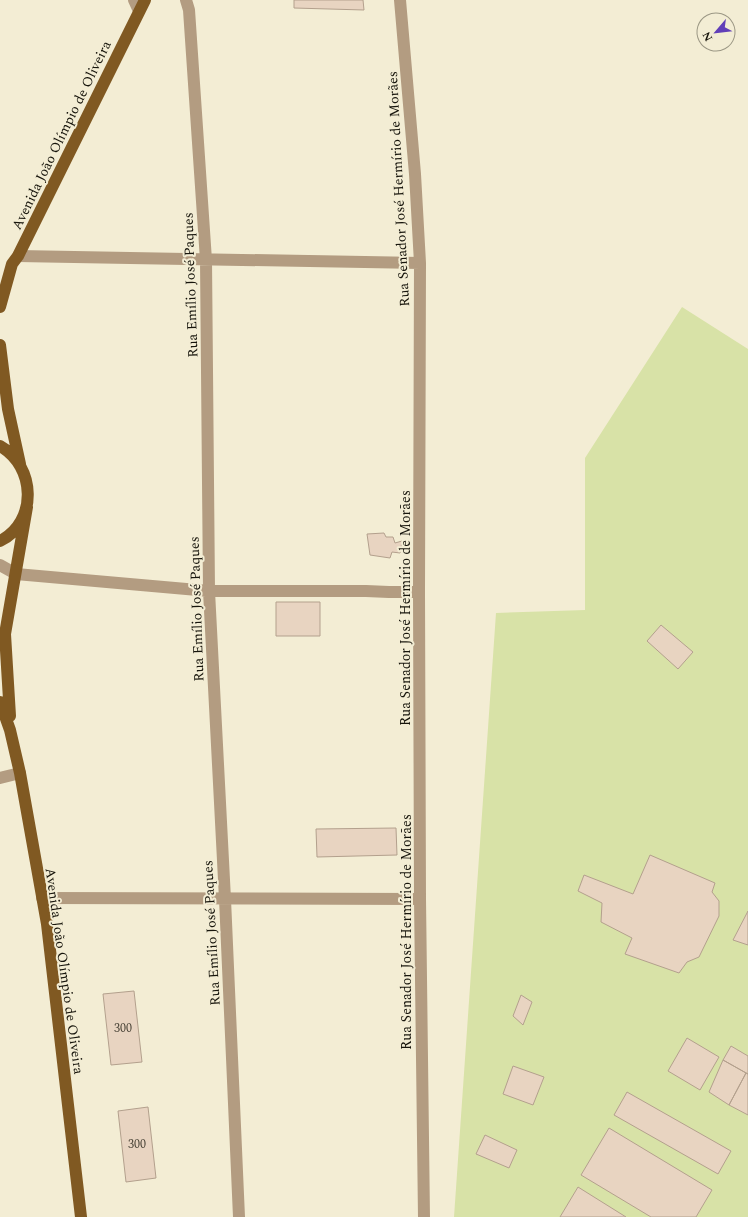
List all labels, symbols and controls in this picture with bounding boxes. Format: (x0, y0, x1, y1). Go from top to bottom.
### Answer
north arrow (696, 12, 736, 52)
text: N (698, 28, 717, 44)
street label: Avenida João Olímpio de Oliveira (6, 37, 117, 233)
street label: Rua Senador José Hermírio de Morães (382, 71, 415, 307)
street label: Rua Emílio José Paques (177, 212, 204, 358)
street label: Rua Senador José Hermírio de Morães (395, 490, 416, 726)
street label: Rua Emílio José Paques (183, 536, 210, 682)
street label: Rua Senador José Hermírio de Morães (396, 814, 417, 1050)
street label: Rua Emílio José Paques (197, 860, 226, 1006)
street label: Avenida João Olímpio de Oliveira (40, 866, 89, 1076)
house number: 300 (114, 1019, 132, 1038)
house number: 300 (128, 1135, 146, 1154)

